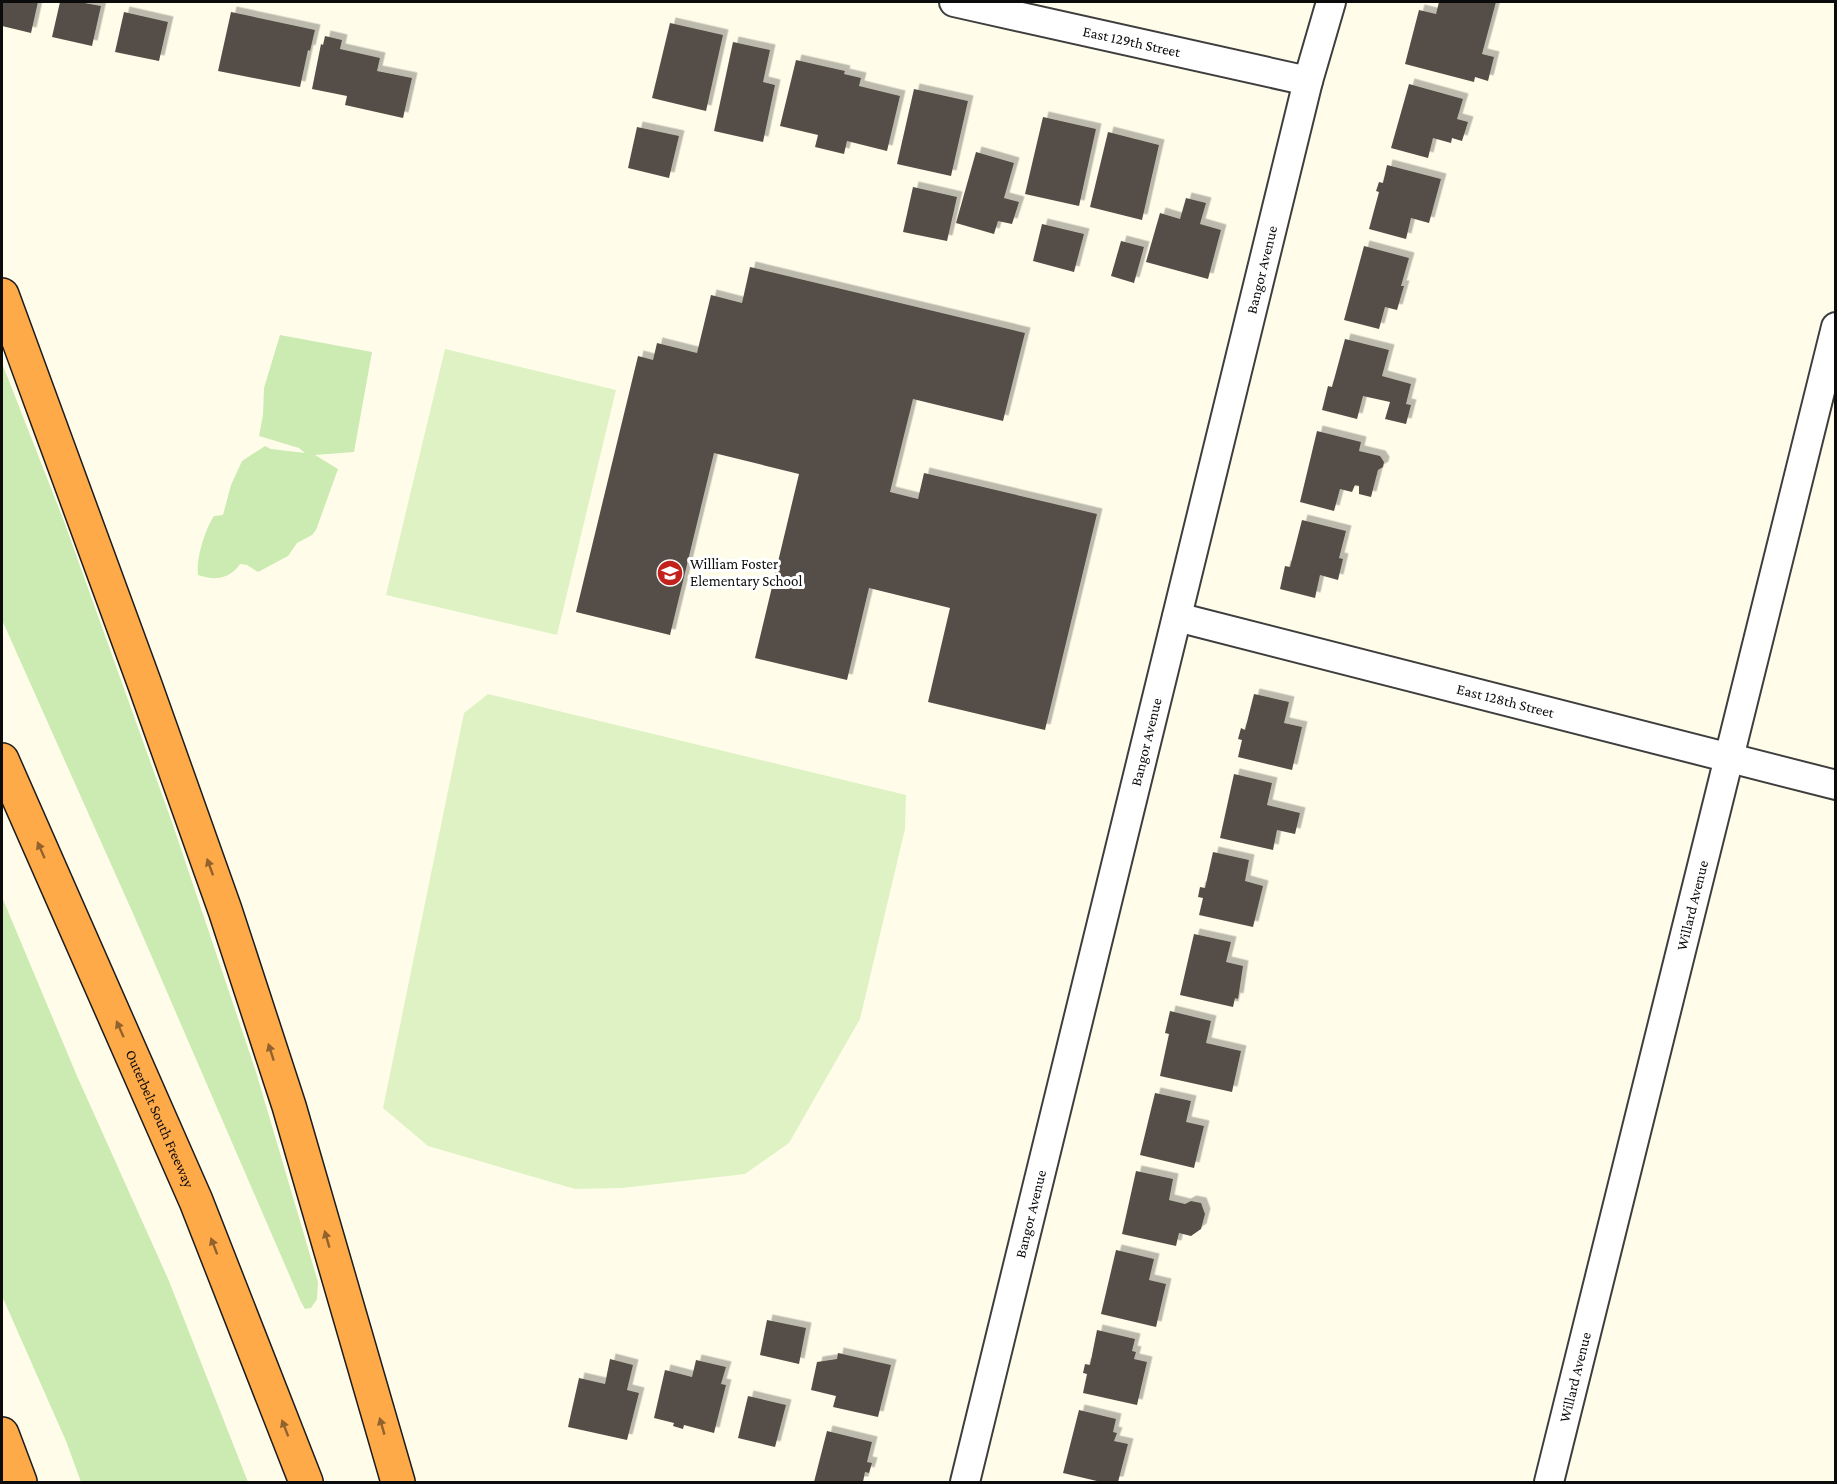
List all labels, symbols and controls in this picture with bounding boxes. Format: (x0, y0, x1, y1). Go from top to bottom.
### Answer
street label: East 129th Street (1081, 23, 1183, 61)
street label: Bangor Avenue (1243, 224, 1280, 316)
place label: William Foster Elementary School (690, 556, 802, 590)
school or university icon: William Foster Elementary School (655, 558, 685, 588)
street label: East 128th Street (1455, 681, 1557, 721)
street label: Bangor Avenue (1128, 696, 1165, 788)
one-way arrow (37, 842, 46, 859)
one-way arrow (204, 858, 214, 876)
street label: Willard Avenue (1673, 858, 1711, 952)
one-way arrow (115, 1019, 125, 1037)
one-way arrow (266, 1043, 276, 1061)
street label: Outerbelt South Freeway (122, 1047, 197, 1191)
street label: Bangor Avenue (1012, 1168, 1049, 1260)
one-way arrow (322, 1230, 332, 1248)
one-way arrow (209, 1237, 218, 1255)
street label: Willard Avenue (1556, 1330, 1594, 1424)
one-way arrow (376, 1417, 386, 1435)
one-way arrow (280, 1419, 289, 1437)

